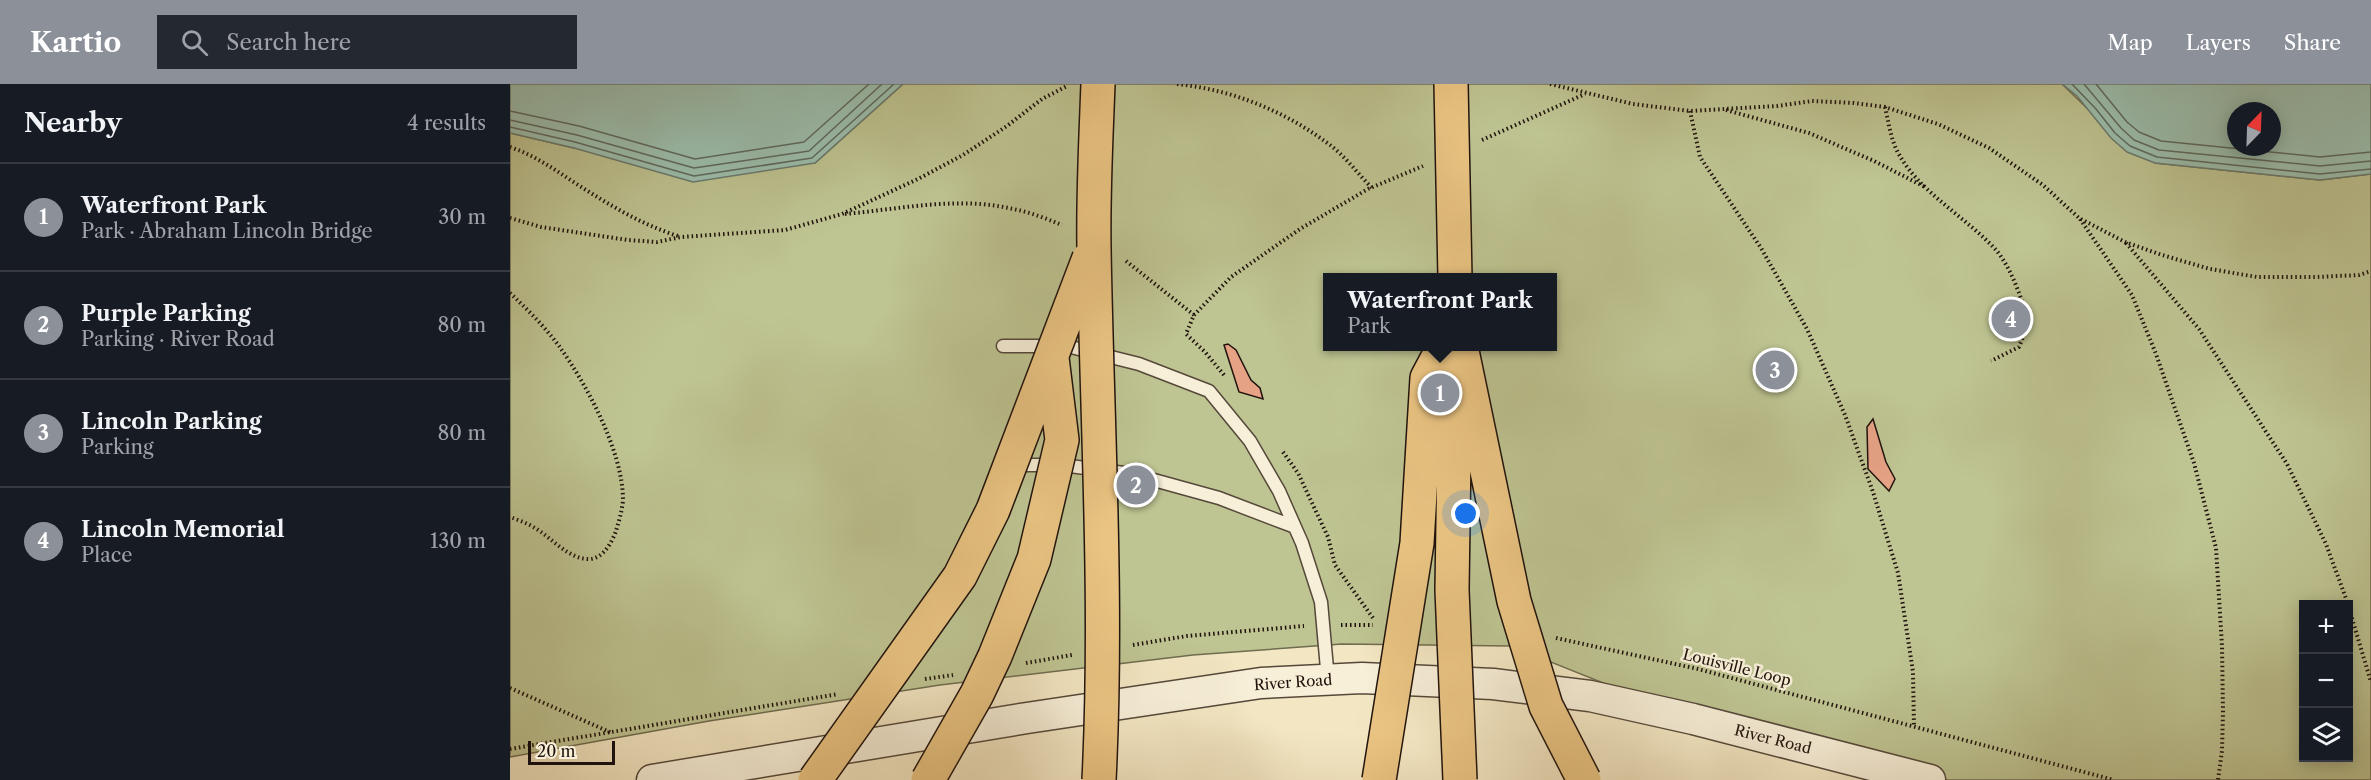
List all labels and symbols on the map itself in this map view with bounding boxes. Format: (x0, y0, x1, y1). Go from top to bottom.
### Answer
north arrow (2227, 102, 2281, 156)
pin: 4 (1992, 296, 2030, 342)
pin: 3 (1756, 348, 1794, 392)
pin: 1 (1420, 370, 1460, 416)
pin: 2 (1116, 462, 1156, 508)
your location (1451, 499, 1480, 528)
street label: Louisville Loop (1681, 644, 1793, 690)
street label: River Road (1253, 670, 1333, 694)
street label: River Road (1733, 720, 1813, 758)
scale bar (528, 738, 615, 766)

